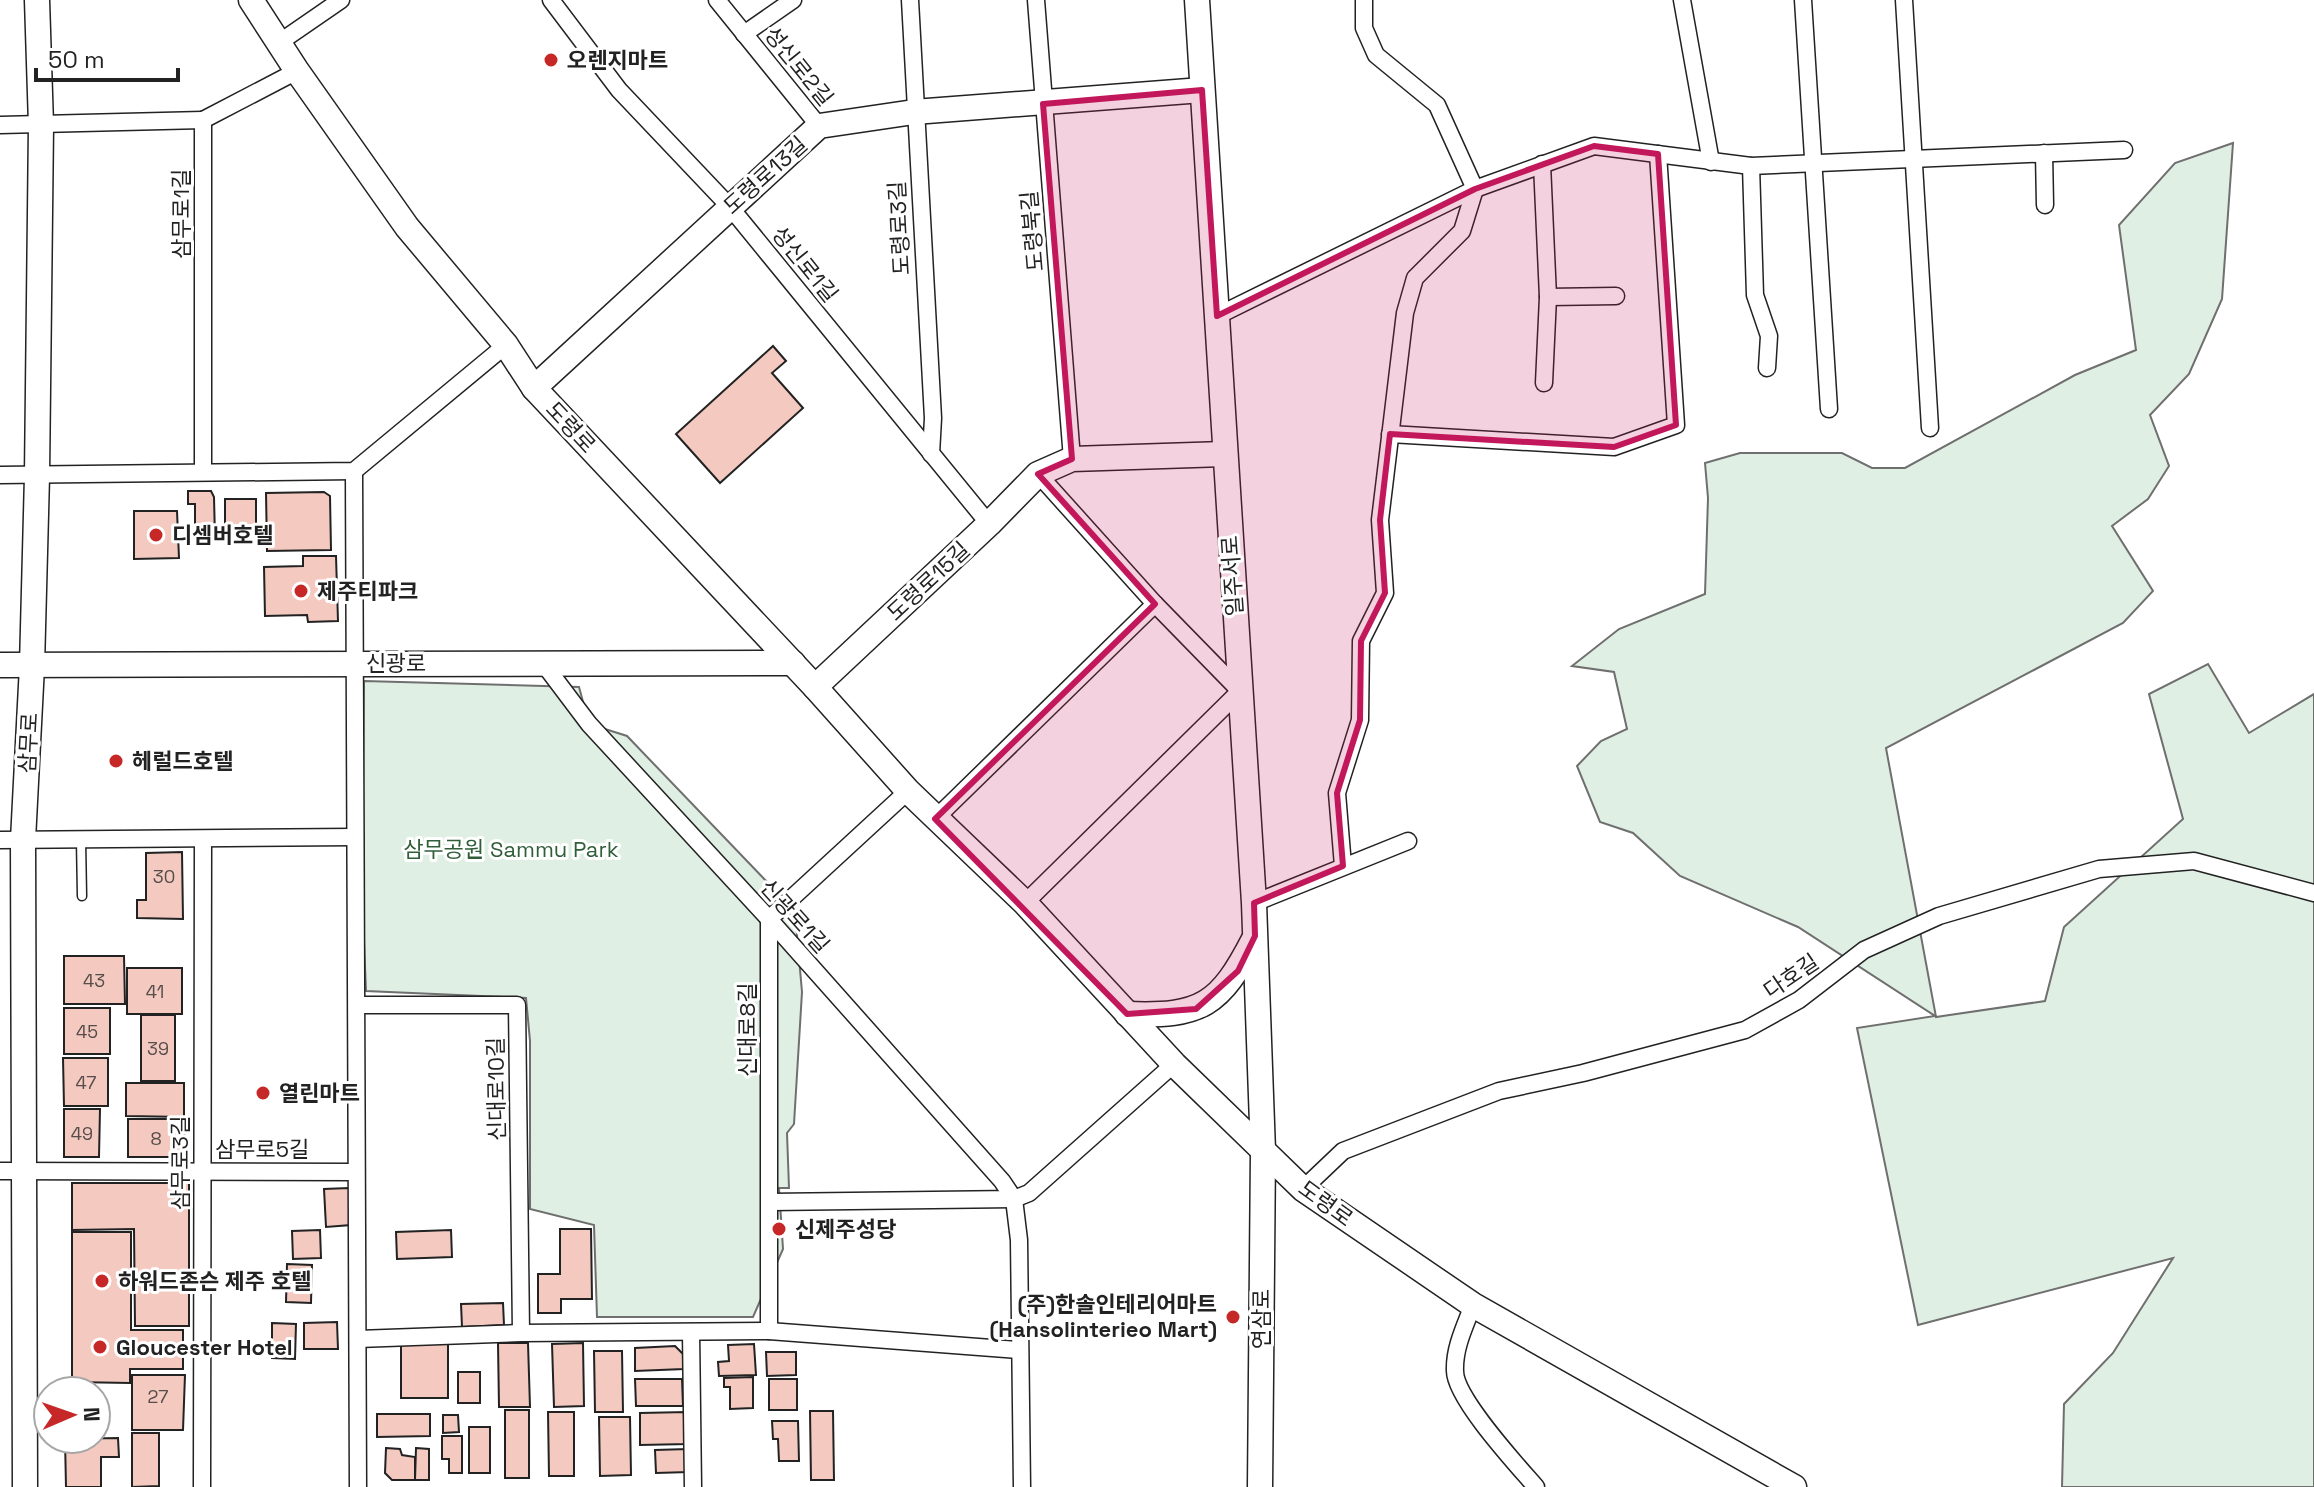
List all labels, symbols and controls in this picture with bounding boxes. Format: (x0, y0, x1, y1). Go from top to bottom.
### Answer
street label: 성신로2길 (758, 21, 840, 111)
scale bar (36, 32, 178, 82)
text: 50 m (48, 44, 105, 75)
place label: 오렌지마트 (567, 46, 668, 74)
marker: 오렌지마트 (542, 51, 560, 69)
street label: 도령로13길 (717, 130, 813, 220)
street label: 삼무로1길 (167, 169, 195, 259)
street label: 도령로3길 (883, 180, 915, 276)
street label: 도령북길 (1015, 189, 1049, 273)
street label: 성신로1길 (766, 220, 844, 308)
street label: 도령로 (540, 395, 602, 459)
place label: 디셈버호텔 (172, 521, 273, 549)
marker: 디셈버호텔 (147, 526, 165, 544)
street label: 일주서로 (1215, 535, 1249, 617)
street label: 도령로15길 (881, 536, 975, 626)
place label: 제주티파크 (317, 577, 418, 605)
marker: 제주티파크 (292, 582, 310, 600)
street label: 신광로 (366, 649, 426, 677)
street label: 삼무로 (12, 712, 44, 774)
place label: 헤럴드호텔 (132, 747, 233, 775)
marker: 헤럴드호텔 (107, 752, 125, 770)
park label: 삼무공원 Sammu Park (403, 835, 619, 863)
house number: 30 (153, 865, 175, 888)
street label: 신광로1길 (754, 873, 836, 959)
street label: 다호길 (1758, 947, 1824, 1005)
house number: 43 (83, 969, 105, 992)
house number: 41 (146, 980, 164, 1003)
street label: 신대로8길 (733, 983, 761, 1077)
house number: 45 (76, 1020, 98, 1043)
house number: 39 (147, 1037, 169, 1060)
street label: 신대로10길 (481, 1037, 511, 1141)
house number: 47 (76, 1071, 96, 1094)
place label: 열린마트 (279, 1079, 360, 1107)
marker: 열린마트 (254, 1084, 272, 1102)
street label: 삼무로3길 (166, 1116, 194, 1210)
house number: 49 (71, 1122, 93, 1145)
house number: 8 (150, 1127, 162, 1150)
street label: 삼무로5길 (215, 1135, 309, 1163)
street label: 도령로 (1293, 1174, 1359, 1232)
place label: 신제주성당 (795, 1215, 896, 1243)
marker: 신제주성당 (770, 1220, 788, 1238)
place label: 하워드존슨 제주 호텔 (118, 1267, 311, 1295)
marker: 하워드존슨 제주 호텔 (93, 1272, 111, 1290)
street label: 연삼로 (1247, 1289, 1275, 1349)
place label: (주)한솔인테리어마트 (Hansolinterieo Mart) (990, 1290, 1217, 1343)
marker: (주)한솔인테리어마트 (Hansolinterieo Mart) (1224, 1308, 1242, 1326)
place label: Gloucester Hotel (116, 1333, 293, 1361)
marker: Gloucester Hotel (91, 1338, 109, 1356)
north arrow (32, 1375, 112, 1455)
house number: 27 (148, 1385, 168, 1408)
text: N (78, 1406, 106, 1422)

